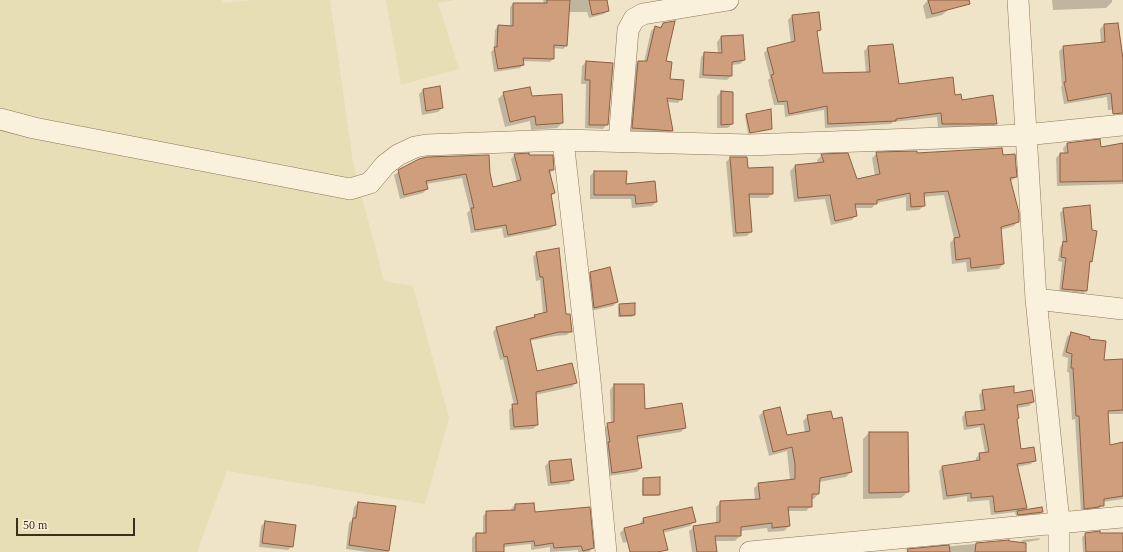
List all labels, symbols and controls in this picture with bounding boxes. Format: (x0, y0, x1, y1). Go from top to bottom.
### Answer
scale bar (18, 510, 137, 536)
text: 50 m (23, 518, 47, 532)

